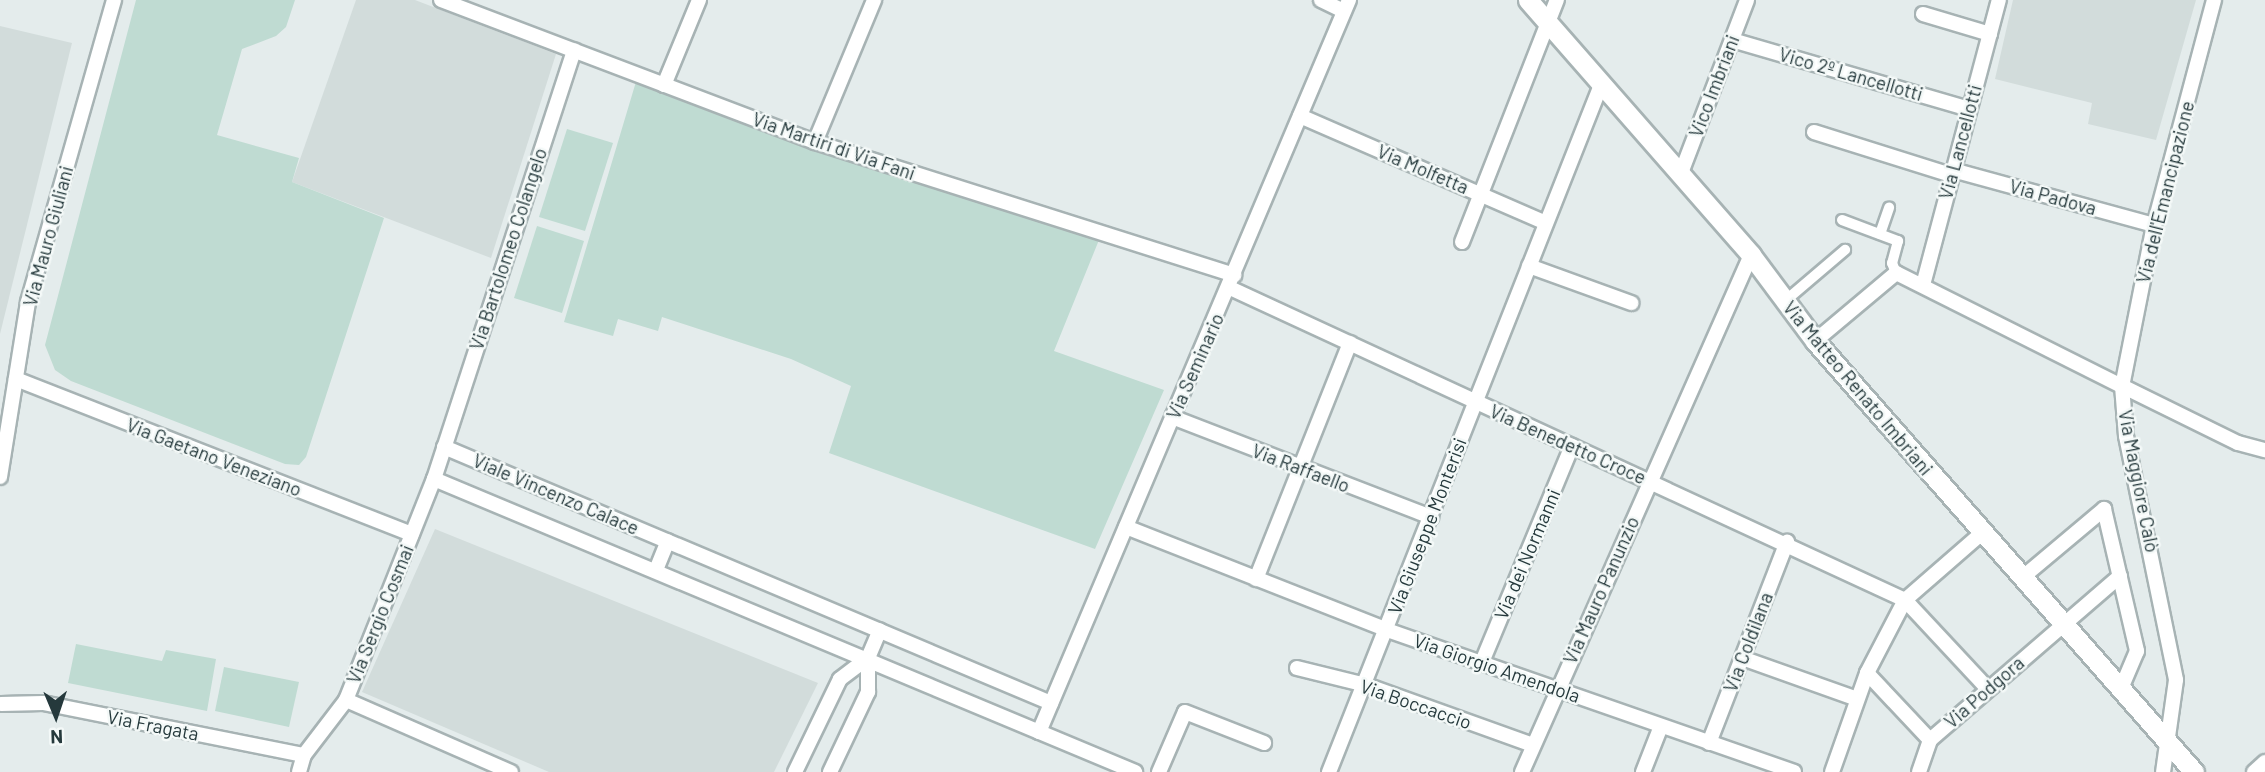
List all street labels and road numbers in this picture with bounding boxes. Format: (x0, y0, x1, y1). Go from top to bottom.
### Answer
street label: Vico Imbriani (1684, 32, 1744, 140)
street label: Vico 2º Lancellotti (1776, 43, 1926, 105)
street label: Via Lancellotti (1934, 82, 1986, 202)
street label: Via dell'Emancipazione (2131, 98, 2199, 286)
street label: Via Martiri di Via Fani (750, 107, 918, 185)
street label: Via Molfetta (1374, 140, 1472, 198)
street label: Via Bartolomeo Colangelo (465, 145, 551, 353)
street label: Via Mauro Giuliani (18, 163, 78, 309)
street label: Via Padova (2007, 174, 2099, 220)
street label: Via Matteo Renato Imbriani (1778, 296, 1938, 480)
street label: Via Seminario (1162, 310, 1228, 422)
street label: Via Benedetto Croce (1486, 399, 1650, 489)
street label: Via Maggiore Calò (2114, 408, 2164, 554)
street label: Via Gaetano Veneziano (123, 413, 305, 501)
street label: Via Giuseppe Monterisi (1383, 435, 1471, 617)
street label: Via Raffaello (1249, 439, 1353, 497)
street label: Viale Vincenzo Calace (470, 449, 642, 539)
street label: Via dei Normanni (1489, 485, 1565, 623)
street label: Via Mauro Panunzio (1558, 513, 1644, 667)
street label: Via Sergio Cosmai (342, 541, 418, 687)
street label: Via Coldilana (1719, 589, 1777, 695)
street label: Via Giorgio Amendola (1411, 629, 1583, 707)
street label: Via Podgora (1939, 651, 2029, 733)
street label: Via Boccaccio (1357, 674, 1475, 734)
street label: Via Fragata (105, 705, 201, 745)

